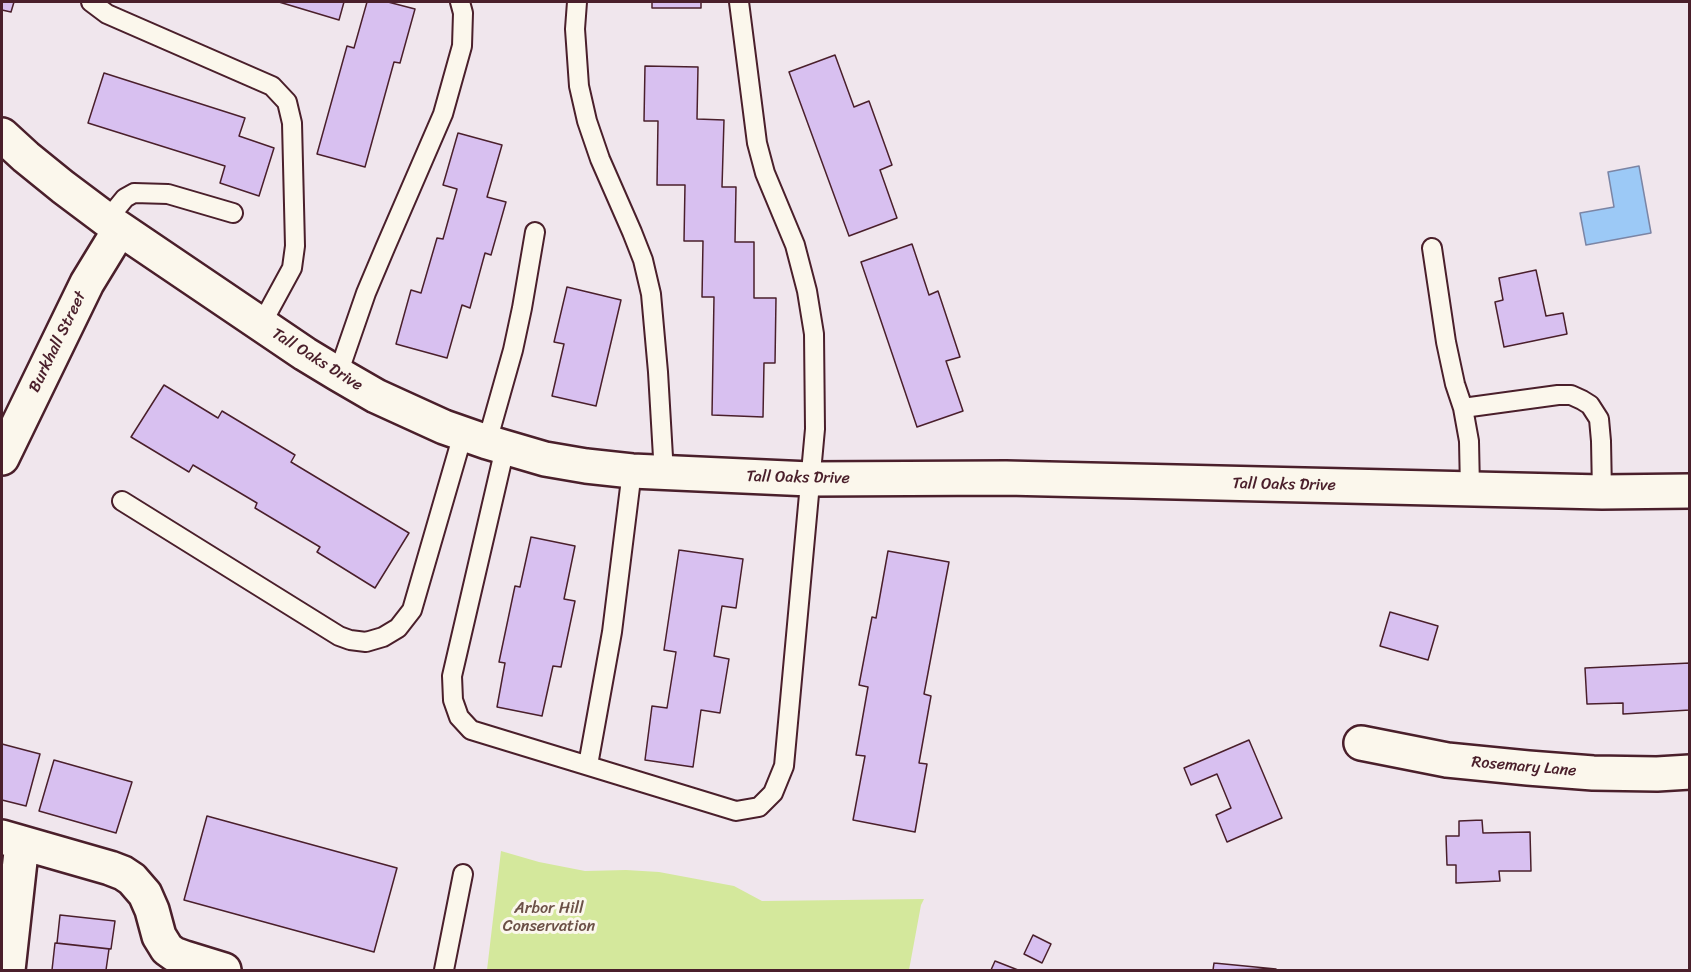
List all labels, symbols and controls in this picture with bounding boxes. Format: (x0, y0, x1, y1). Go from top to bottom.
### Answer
street label: Burkhall Street (25, 288, 91, 396)
street label: Tall Oaks Drive (268, 324, 366, 396)
street label: Tall Oaks Drive (746, 467, 850, 489)
street label: Tall Oaks Drive (1232, 474, 1336, 496)
street label: Rosemary Lane (1471, 753, 1577, 781)
park label: Arbor Hill Conservation (503, 899, 595, 937)

